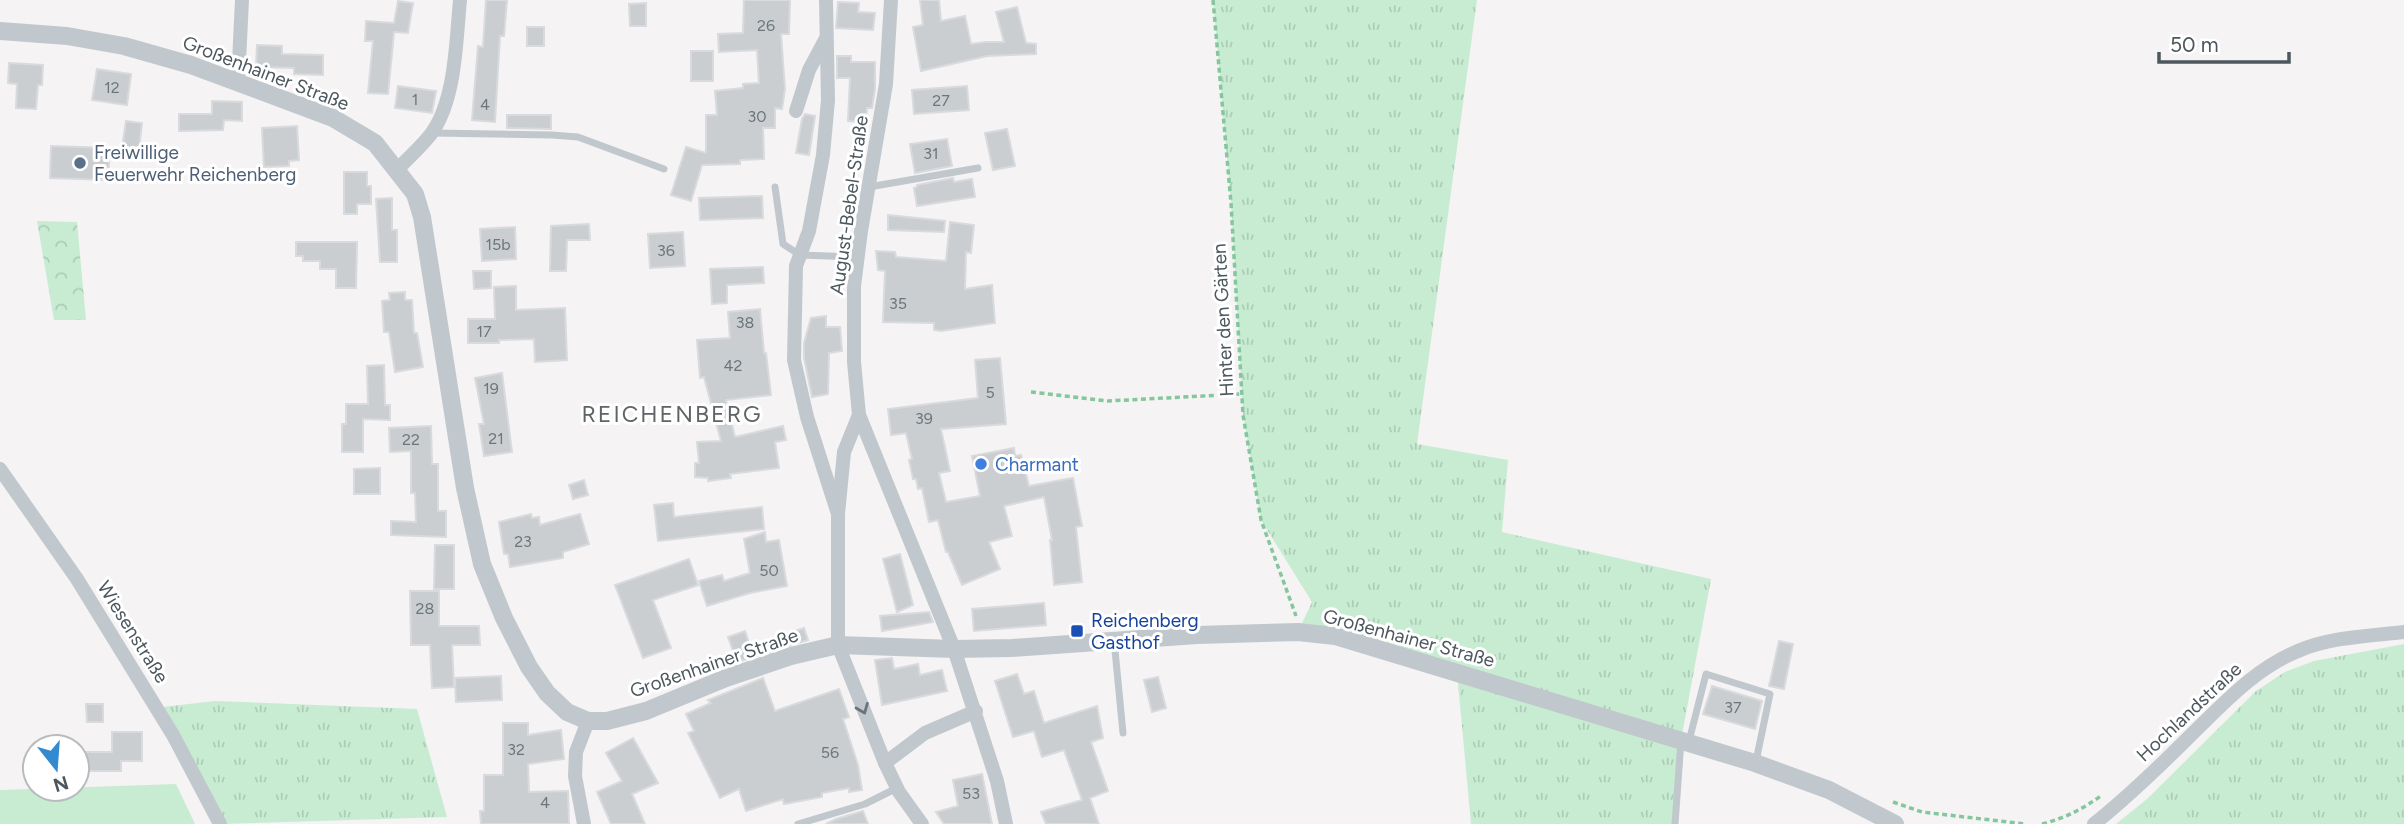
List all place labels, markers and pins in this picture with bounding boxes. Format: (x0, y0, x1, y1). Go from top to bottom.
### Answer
place label: Freiwillige Feuerwehr Reichenberg (94, 141, 296, 186)
marker: Freiwillige Feuerwehr Reichenberg (72, 155, 88, 171)
place label: Charmant (995, 453, 1079, 476)
marker: Charmant (973, 456, 989, 472)
place label: Reichenberg Gasthof (1091, 609, 1199, 654)
marker: Reichenberg Gasthof (1069, 623, 1085, 639)

